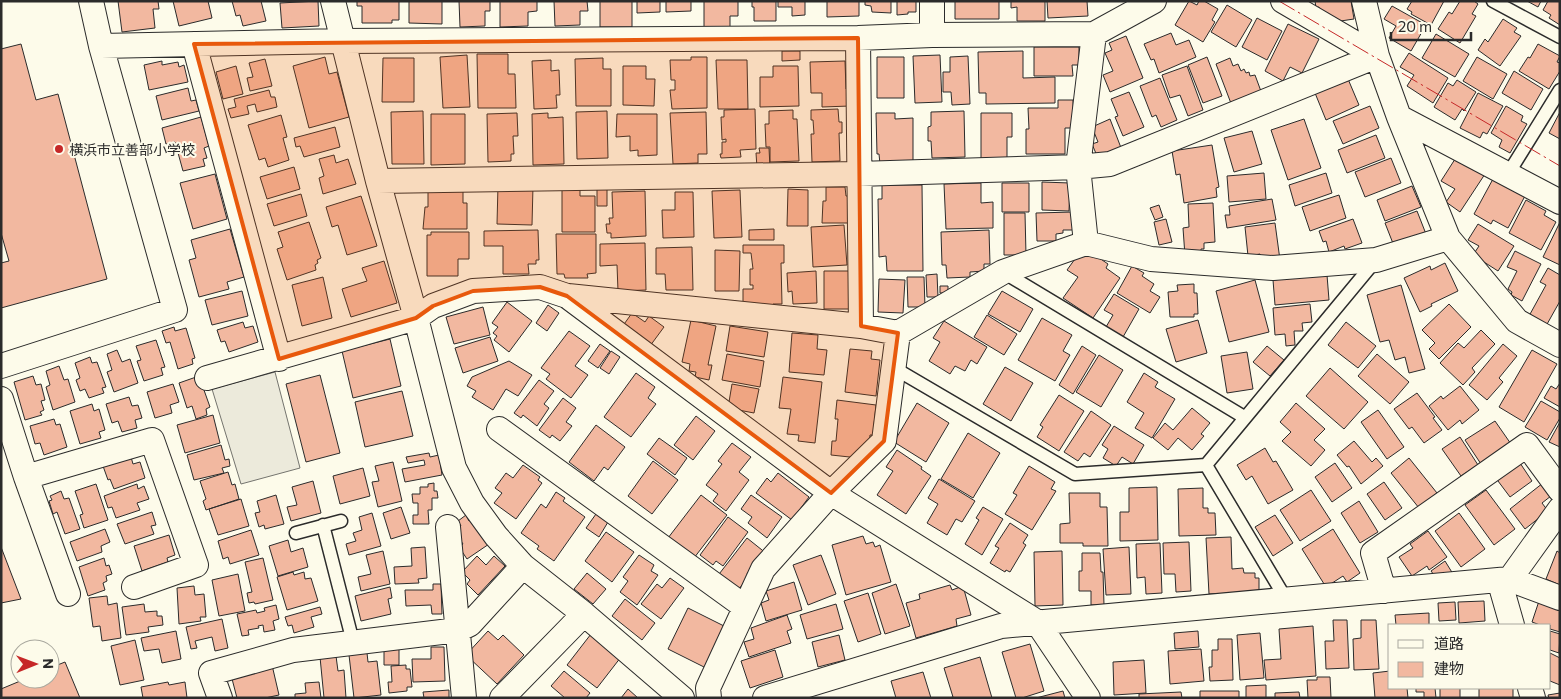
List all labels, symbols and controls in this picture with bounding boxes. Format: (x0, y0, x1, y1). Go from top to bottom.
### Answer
scale bar (1391, 10, 1471, 42)
text: 20 m (1398, 17, 1432, 35)
place label: 横浜市立善部小学校 (69, 141, 195, 158)
marker: 横浜市立善部小学校 (53, 143, 65, 155)
legend (1388, 624, 1551, 689)
text: 道路 (1434, 634, 1464, 652)
north arrow (10, 639, 60, 689)
text: N (40, 658, 57, 669)
text: 建物 (1434, 659, 1464, 677)

